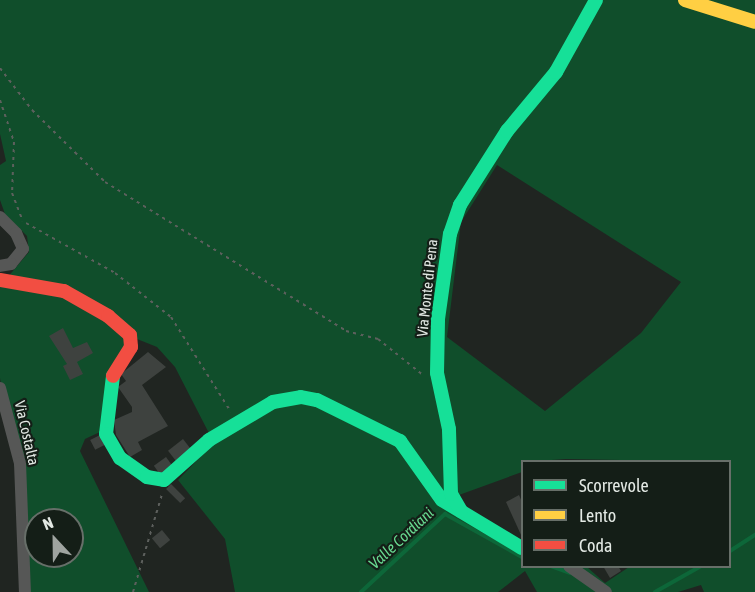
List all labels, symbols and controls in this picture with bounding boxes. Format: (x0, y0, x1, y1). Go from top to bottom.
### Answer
street label: Via Monte di Pena (413, 238, 441, 338)
street label: Via Costalta (11, 399, 43, 467)
legend (521, 460, 731, 568)
text: Scorrevole (579, 475, 649, 496)
water label: Valle Cordiani (365, 503, 437, 573)
text: Lento (579, 505, 616, 526)
north arrow (24, 508, 84, 568)
text: N (40, 513, 56, 533)
text: Coda (579, 535, 612, 556)

